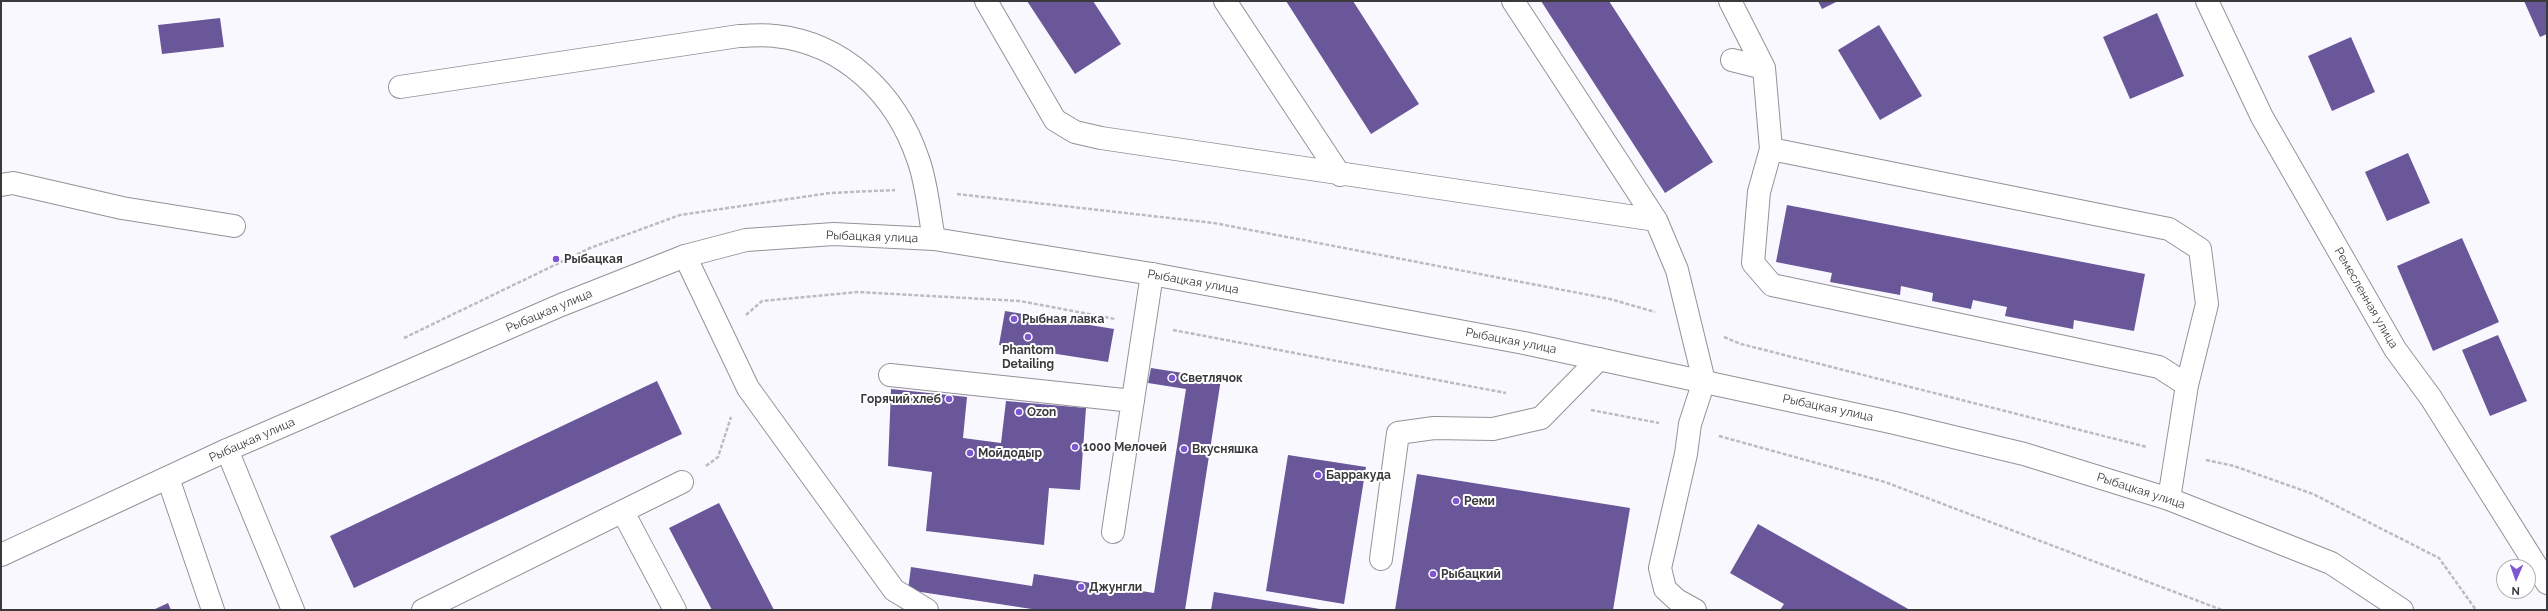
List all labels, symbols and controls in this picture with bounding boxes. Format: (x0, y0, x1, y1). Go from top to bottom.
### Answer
street label: Рыбацкая улица (826, 228, 918, 246)
street label: Ремесленная улица (2331, 245, 2401, 351)
place label: Рыбацкая (564, 252, 623, 266)
marker: Рыбацкая (551, 254, 561, 264)
street label: Рыбацкая улица (1146, 267, 1240, 297)
street label: Рыбацкая улица (504, 286, 594, 336)
place label: Рыбная лавка (1022, 312, 1104, 326)
marker: Рыбная лавка (1009, 314, 1019, 324)
street label: Рыбацкая улица (1464, 325, 1558, 357)
marker: Phantom Detailing (1023, 332, 1033, 342)
place label: Phantom Detailing (1002, 343, 1054, 371)
place label: Светлячок (1180, 371, 1243, 385)
marker: Светлячок (1167, 373, 1177, 383)
street label: Рыбацкая улица (1781, 391, 1875, 425)
place label: Горячий хлеб (861, 392, 941, 406)
marker: Горячий хлеб (944, 394, 954, 404)
place label: Ozon (1027, 405, 1056, 419)
marker: Ozon (1014, 407, 1024, 417)
street label: Рыбацкая улица (207, 415, 297, 465)
place label: 1000 Мелочей (1083, 440, 1167, 454)
marker: 1000 Мелочей (1070, 442, 1080, 452)
place label: Вкусняшка (1192, 442, 1258, 456)
marker: Вкусняшка (1179, 444, 1189, 454)
place label: Мойдодыр (978, 446, 1042, 460)
marker: Мойдодыр (965, 448, 975, 458)
place label: Барракуда (1326, 468, 1391, 482)
marker: Барракуда (1313, 470, 1323, 480)
street label: Рыбацкая улица (2095, 470, 2187, 512)
place label: Реми (1464, 494, 1495, 508)
marker: Реми (1451, 496, 1461, 506)
north arrow (2496, 559, 2536, 599)
place label: Рыбацкий (1441, 567, 1501, 581)
marker: Рыбацкий (1428, 569, 1438, 579)
place label: Джунгли (1089, 580, 1142, 594)
marker: Джунгли (1076, 582, 1086, 592)
text: N (2511, 584, 2520, 597)

